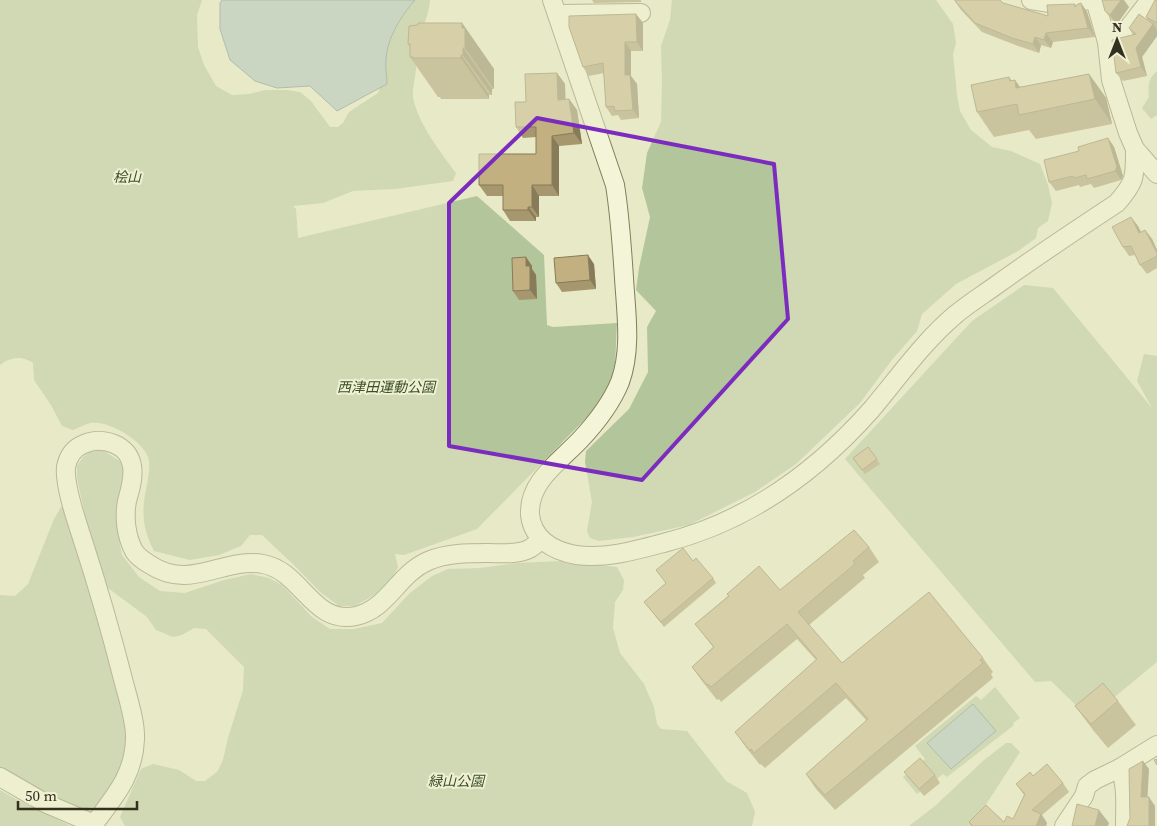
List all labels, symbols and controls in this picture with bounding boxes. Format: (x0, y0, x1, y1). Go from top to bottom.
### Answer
north arrow (1092, 15, 1142, 65)
text: N (1112, 17, 1122, 37)
park label: 桧山 (113, 167, 142, 187)
park label: 西津田運動公園 (337, 377, 437, 397)
park label: 緑山公園 (428, 771, 486, 791)
scale bar (18, 778, 136, 810)
text: 50 m (25, 785, 57, 806)

